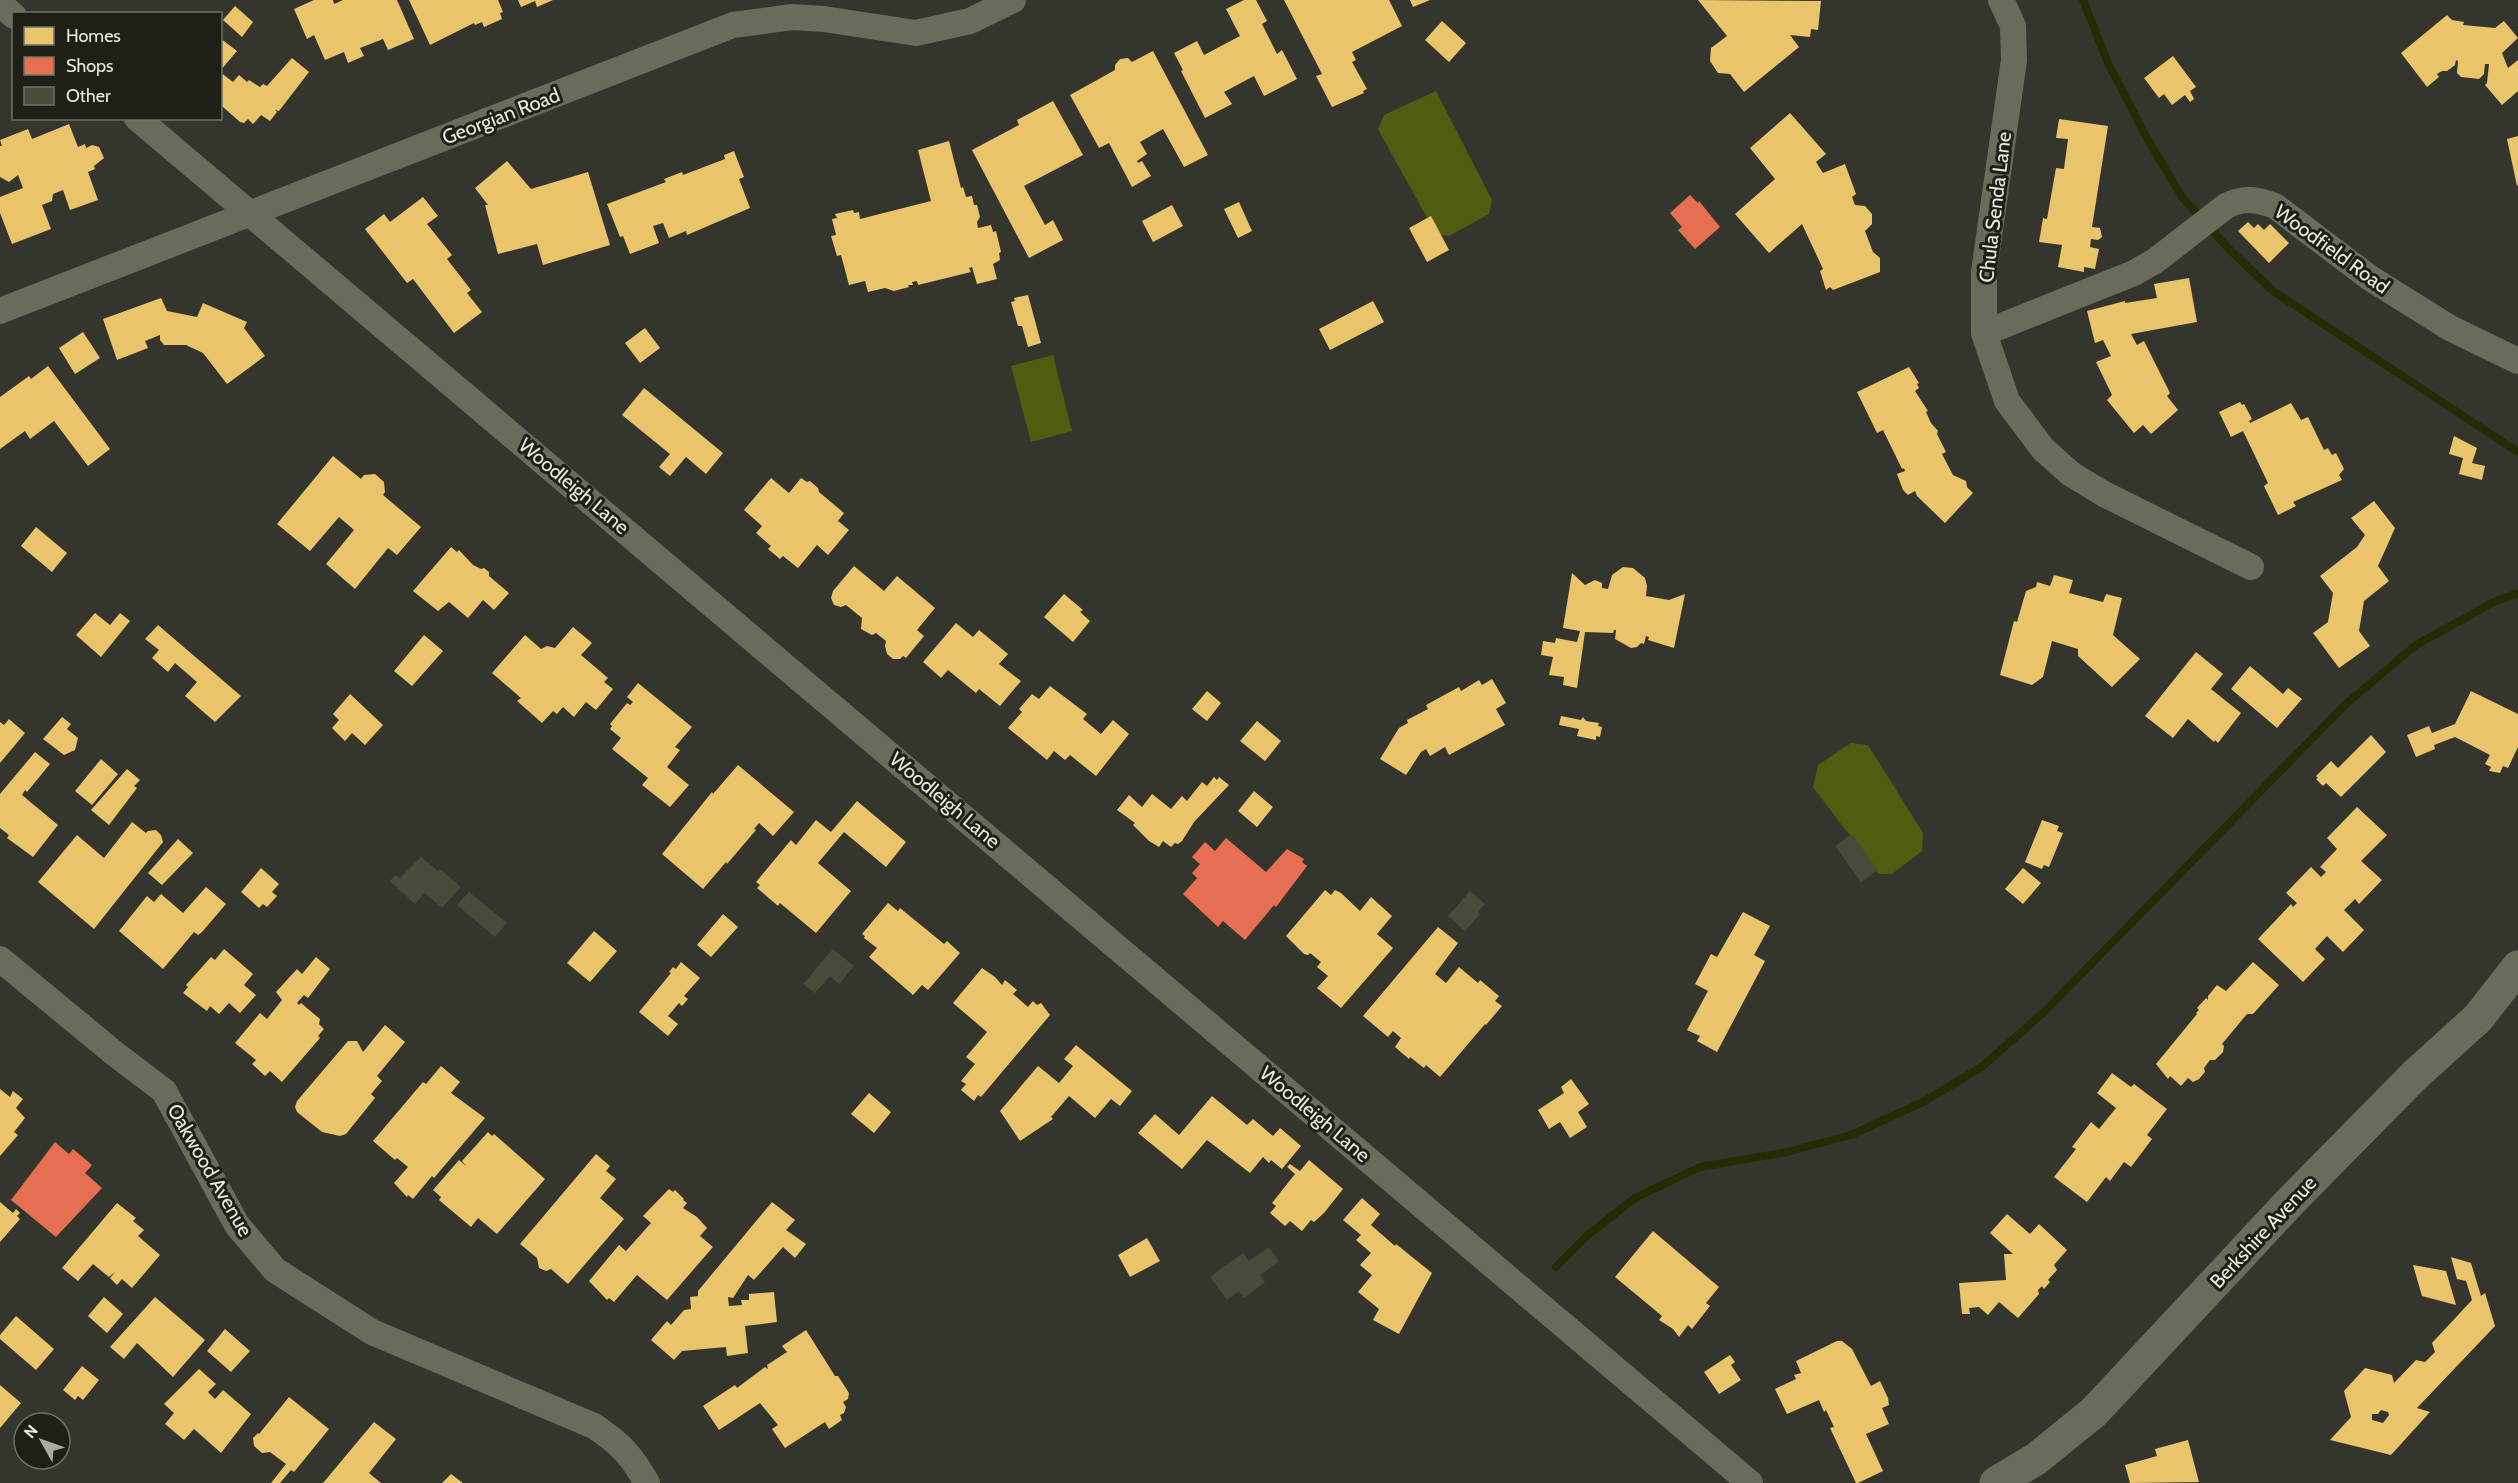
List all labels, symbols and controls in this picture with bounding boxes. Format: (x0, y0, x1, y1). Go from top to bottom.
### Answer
legend (12, 12, 222, 120)
text: Homes (66, 25, 121, 47)
text: Shops (66, 55, 114, 77)
street label: Georgian Road (439, 83, 563, 149)
text: Other (66, 85, 111, 107)
street label: Chula Senda Lane (1974, 130, 2016, 284)
street label: Woodfield Road (2270, 199, 2394, 299)
street label: Woodleigh Lane (514, 433, 634, 539)
street label: Woodleigh Lane (885, 747, 1005, 853)
street label: Woodleigh Lane (1255, 1061, 1375, 1167)
street label: Oakwood Avenue (162, 1099, 258, 1241)
street label: Berkshire Avenue (2205, 1171, 2321, 1293)
north arrow (12, 1411, 72, 1471)
text: N (20, 1421, 42, 1442)

